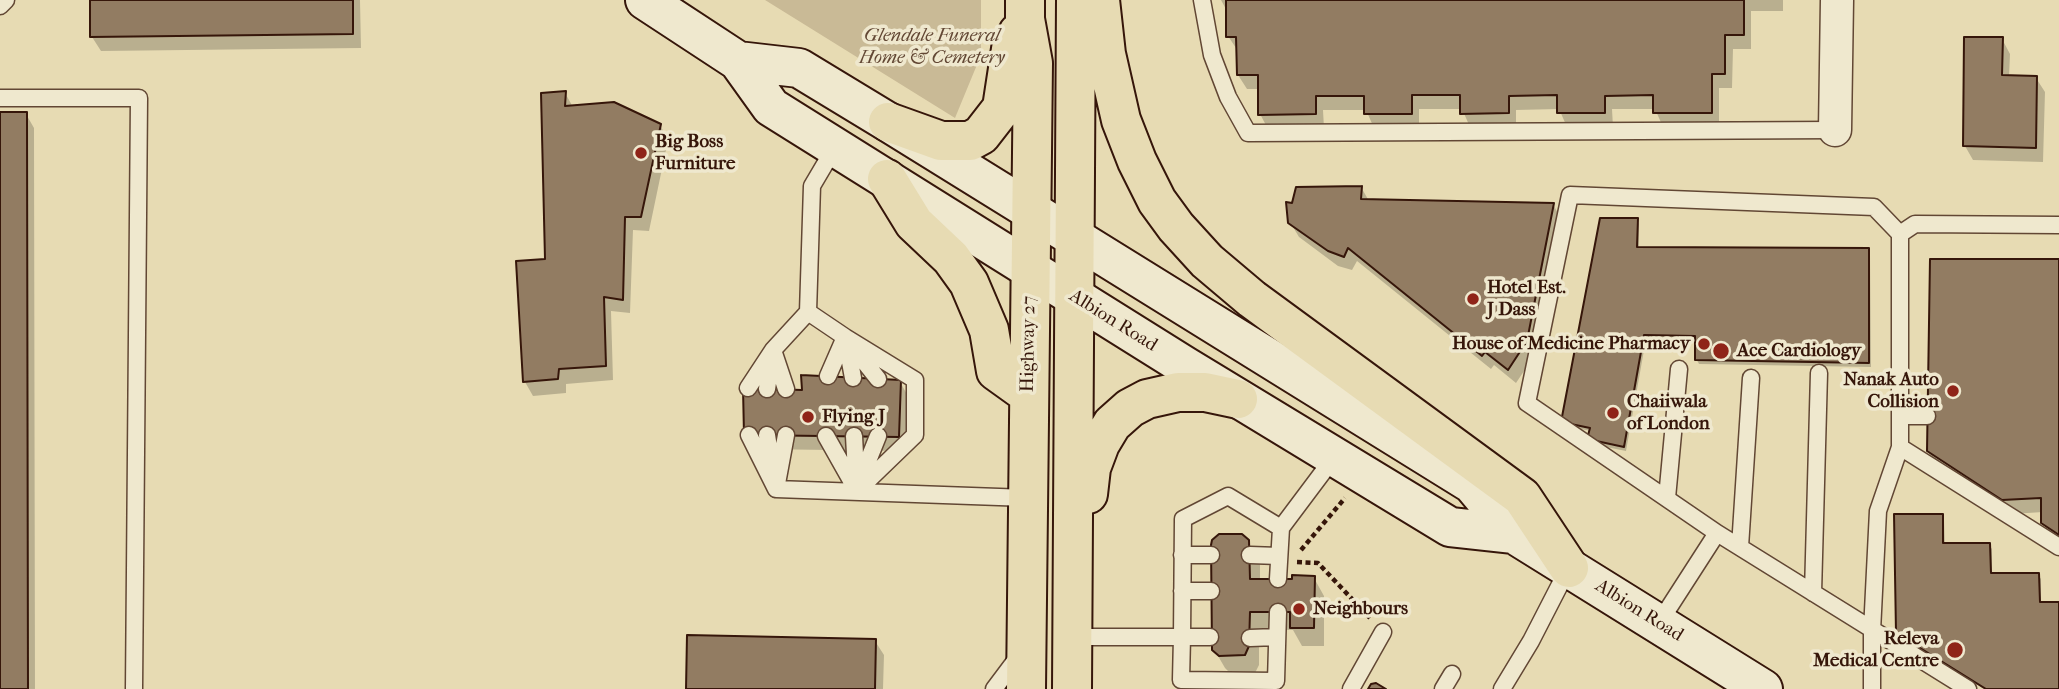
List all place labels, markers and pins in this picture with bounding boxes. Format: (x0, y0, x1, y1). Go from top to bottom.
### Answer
place label: Big Boss Furniture (655, 131, 735, 175)
marker: Big Boss Furniture (633, 145, 649, 161)
place label: Hotel Est. J Dass (1487, 277, 1566, 321)
marker: Hotel Est. J Dass (1465, 291, 1481, 307)
place label: House of Medicine Pharmacy (1452, 333, 1690, 355)
marker: House of Medicine Pharmacy (1696, 336, 1712, 352)
place label: Ace Cardiology (1737, 340, 1861, 362)
marker: Ace Cardiology (1711, 341, 1731, 361)
place label: Nanak Auto Collision (1843, 369, 1939, 413)
marker: Nanak Auto Collision (1945, 383, 1961, 399)
place label: Chaiiwala of London (1627, 391, 1710, 435)
marker: Chaiiwala of London (1605, 405, 1621, 421)
place label: Flying J (822, 406, 885, 428)
marker: Flying J (800, 409, 816, 425)
place label: Neighbours (1313, 598, 1408, 620)
marker: Neighbours (1291, 601, 1307, 617)
place label: Releva Medical Centre (1813, 628, 1939, 672)
marker: Releva Medical Centre (1945, 640, 1965, 660)

